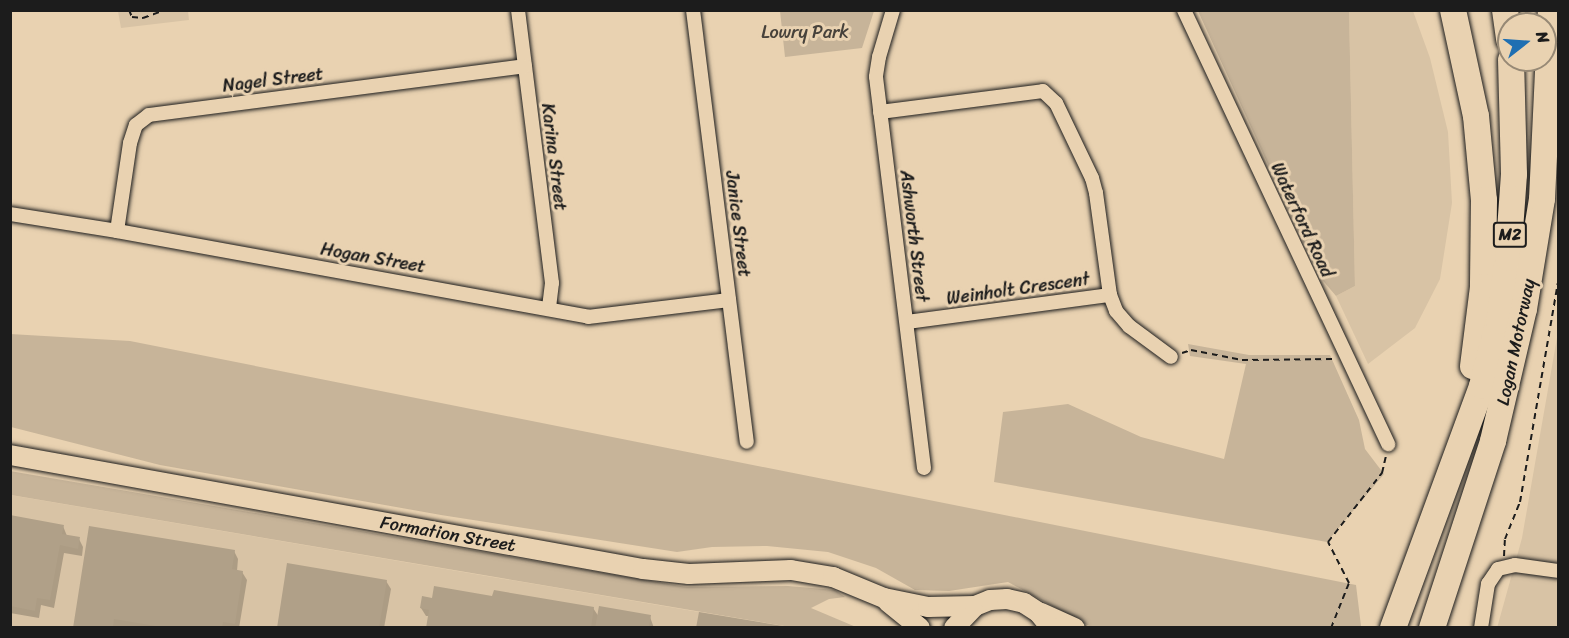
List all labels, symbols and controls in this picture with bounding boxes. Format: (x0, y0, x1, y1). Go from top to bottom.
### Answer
north arrow (1497, 12, 1557, 72)
park label: Lowry Park (761, 21, 849, 43)
text: N (1527, 28, 1558, 47)
street label: Nagel Street (221, 63, 325, 97)
street label: Karina Street (537, 102, 571, 212)
street label: Waterford Road (1266, 159, 1338, 281)
street label: Ashworth Street (895, 169, 933, 303)
street label: Janice Street (721, 170, 755, 278)
road number: M2 (1492, 222, 1528, 248)
street label: Hogan Street (319, 238, 427, 278)
street label: Weinholt Crescent (944, 268, 1092, 310)
street label: Logan Motorway (1492, 277, 1540, 407)
street label: Formation Street (379, 511, 517, 557)

